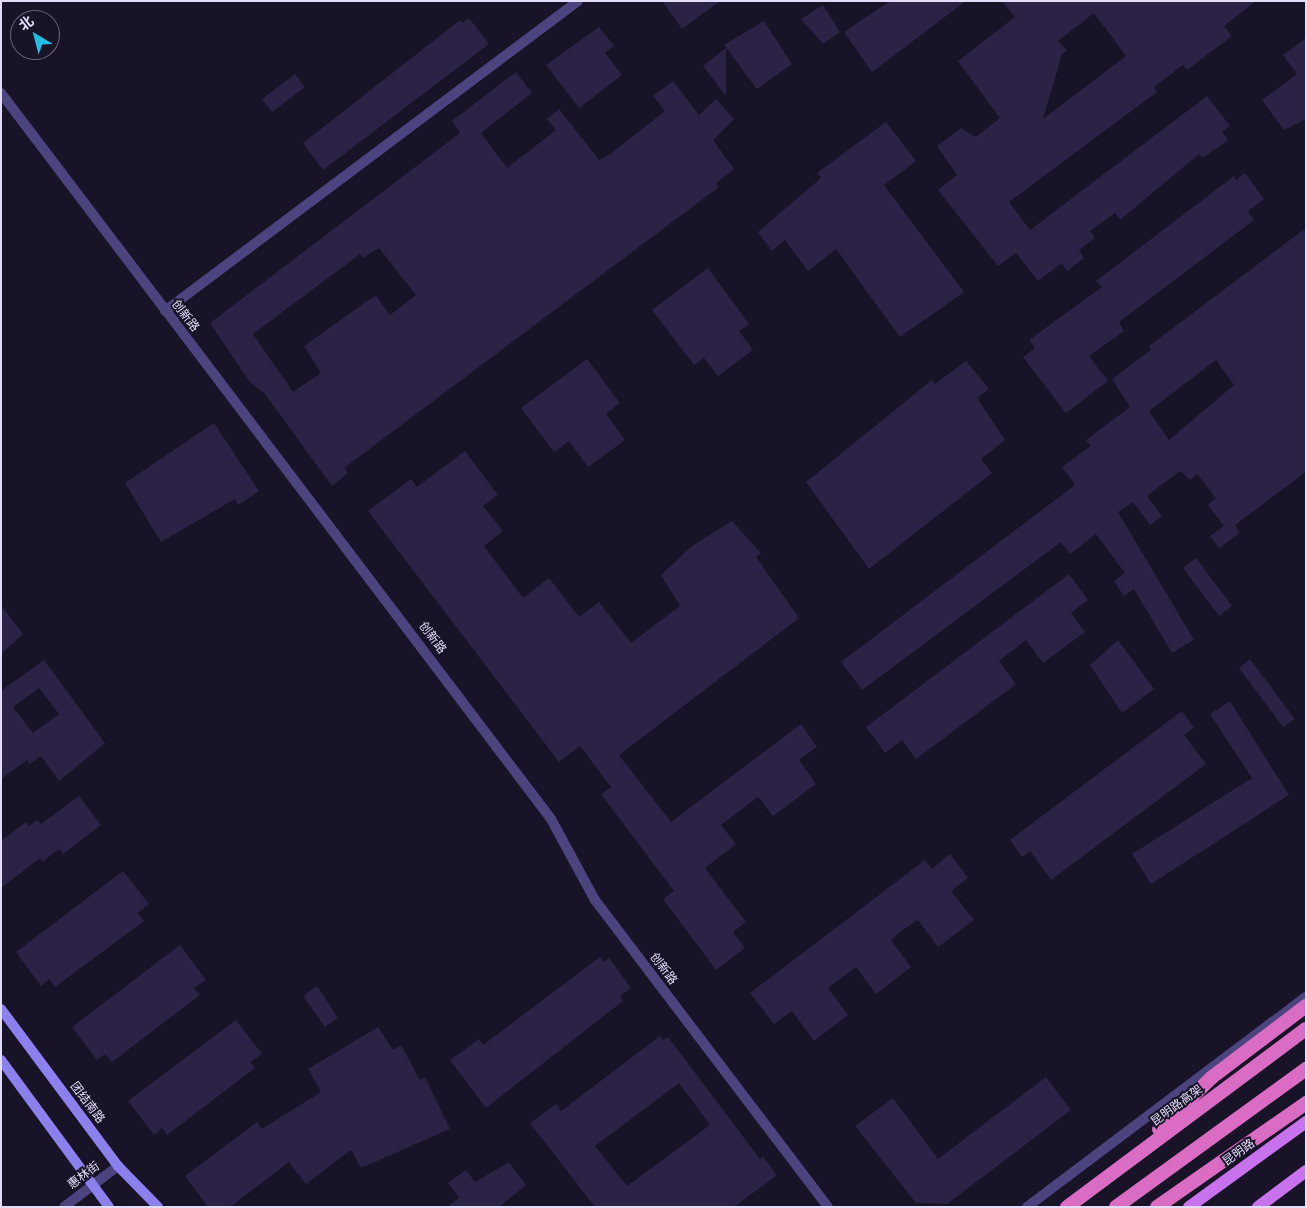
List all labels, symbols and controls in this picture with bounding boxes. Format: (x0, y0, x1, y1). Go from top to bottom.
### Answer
north arrow (10, 10, 60, 60)
text: 北 (16, 12, 37, 34)
street label: 创新路 (168, 297, 202, 335)
street label: 创新路 (415, 619, 449, 657)
street label: 创新路 (646, 950, 680, 988)
street label: 团结南路 (67, 1079, 107, 1127)
street label: 昆明路高架 (1148, 1083, 1206, 1129)
street label: 昆明路 (1220, 1137, 1258, 1169)
street label: 惠林街 (65, 1159, 103, 1193)

